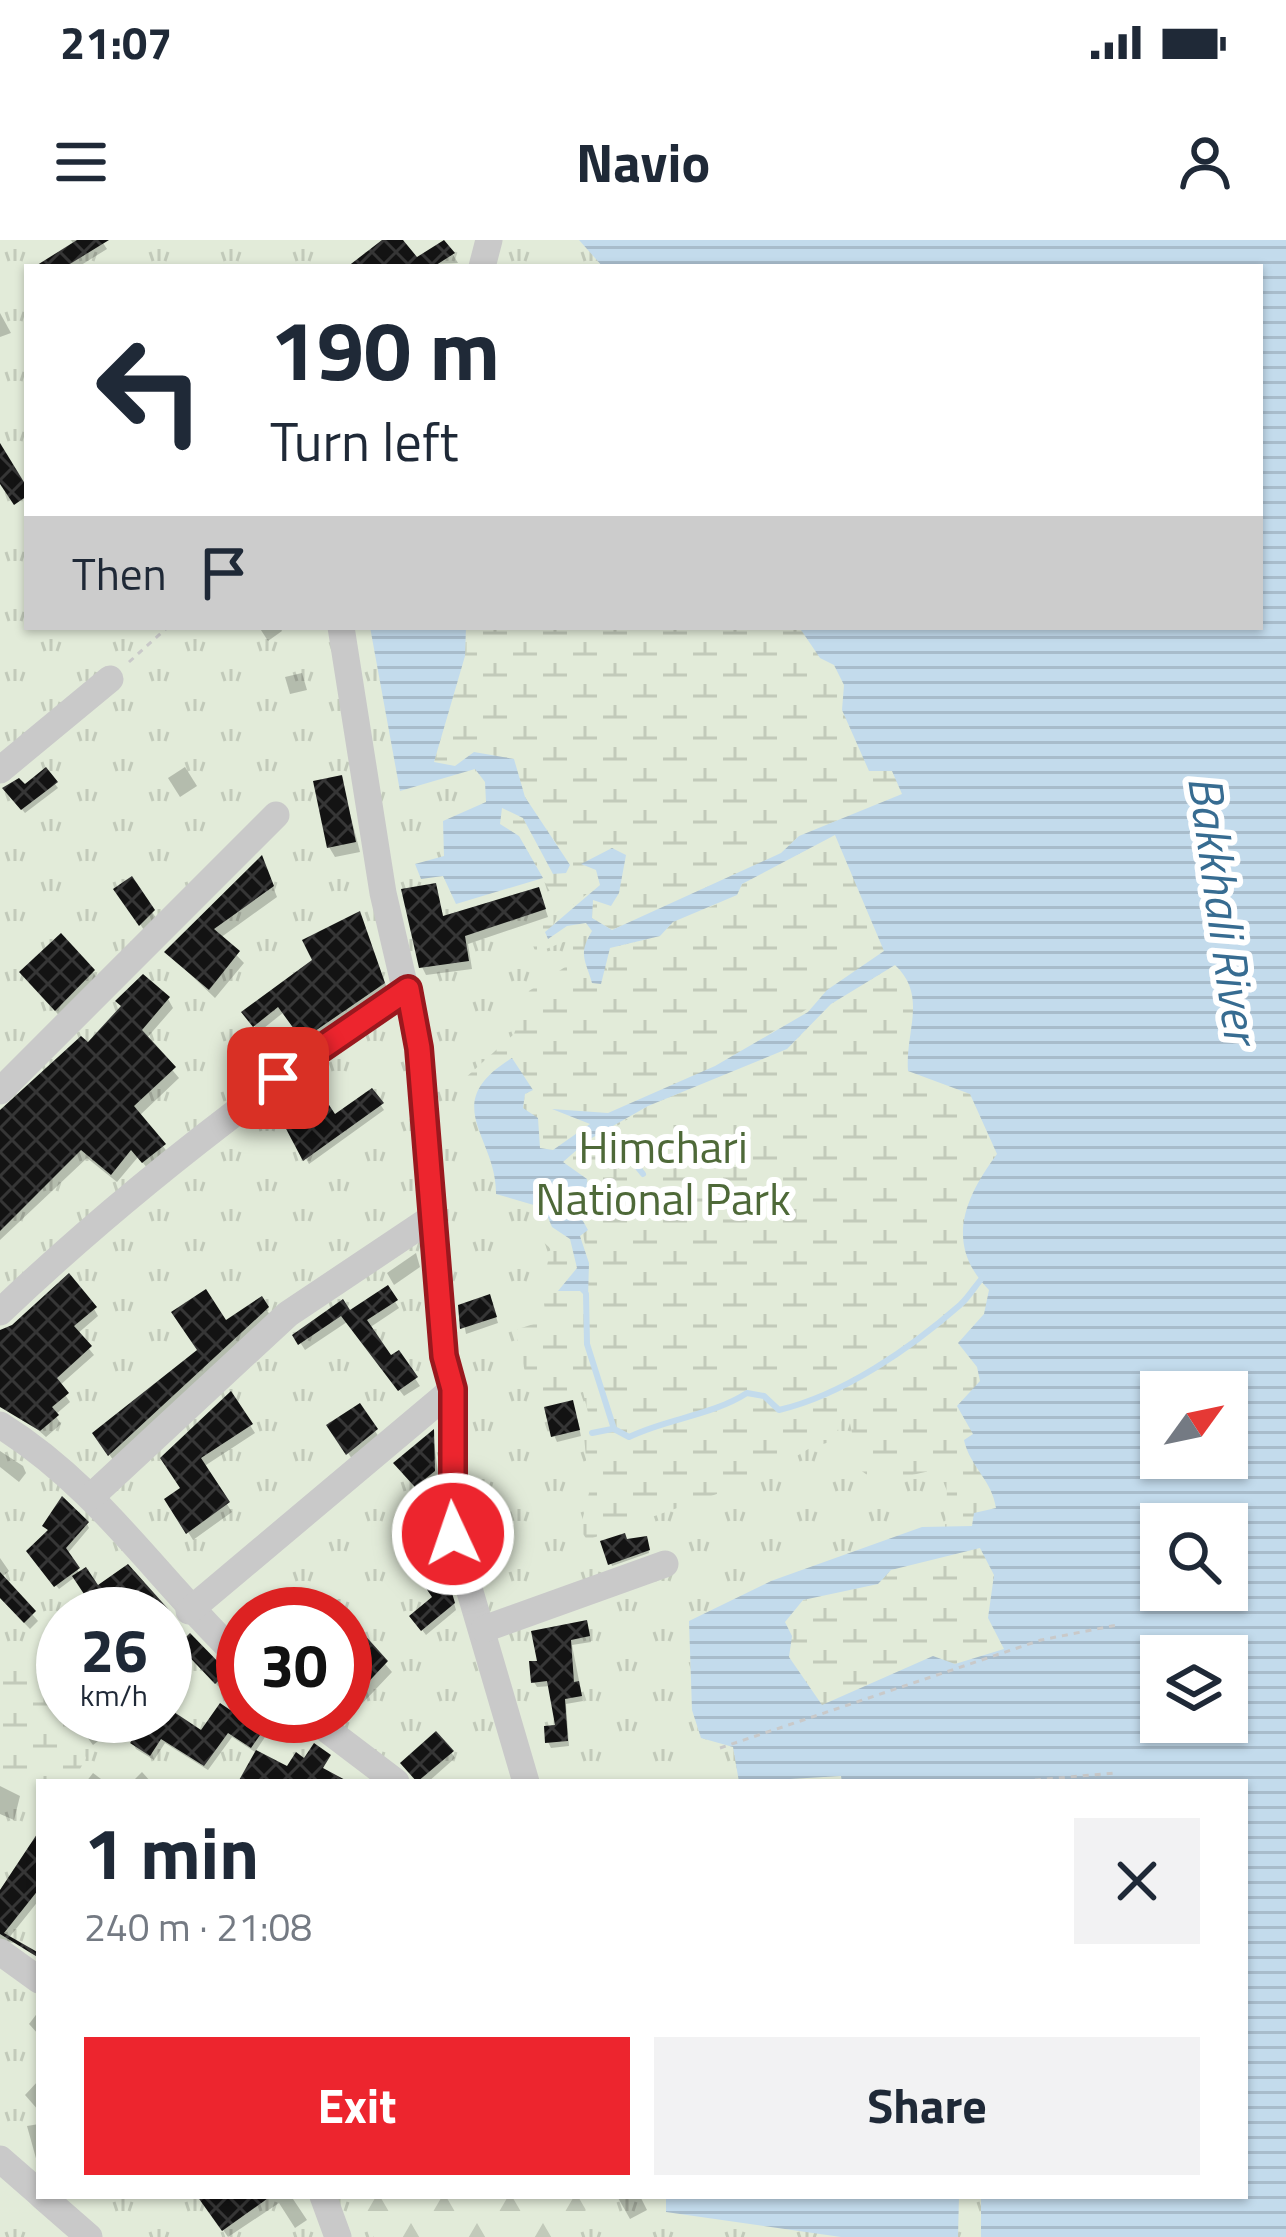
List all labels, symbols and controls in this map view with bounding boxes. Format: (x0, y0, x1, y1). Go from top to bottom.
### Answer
text: 21:07 (60, 8, 172, 76)
text: Navio (576, 121, 710, 203)
icon: menu (48, 129, 114, 195)
icon: person (1172, 129, 1238, 195)
text: 190 m (270, 285, 500, 413)
icon: left (72, 312, 228, 468)
text: Turn left (270, 400, 459, 482)
text: Then (72, 539, 167, 607)
icon: arrive (191, 540, 257, 606)
water label: Bakkhali River (1169, 771, 1280, 1053)
pin (227, 1027, 329, 1129)
icon: arrive (245, 1045, 311, 1111)
park label: Himchari National Park (535, 1112, 791, 1232)
north arrow (1140, 1371, 1248, 1479)
map controls (1140, 1371, 1248, 1743)
position arrow (390, 1471, 516, 1597)
button: search (1140, 1503, 1248, 1611)
speed limit sign: 30 (216, 1587, 372, 1743)
text: 26 (80, 1604, 148, 1695)
button: layers (1140, 1635, 1248, 1743)
text: km/h (80, 1672, 148, 1718)
text: 1 min (84, 1797, 259, 1907)
button: close (1074, 1818, 1200, 1944)
text: 240 m · 21:08 (84, 1897, 312, 1956)
button: Exit (84, 2037, 630, 2175)
button: Share (654, 2037, 1200, 2175)

